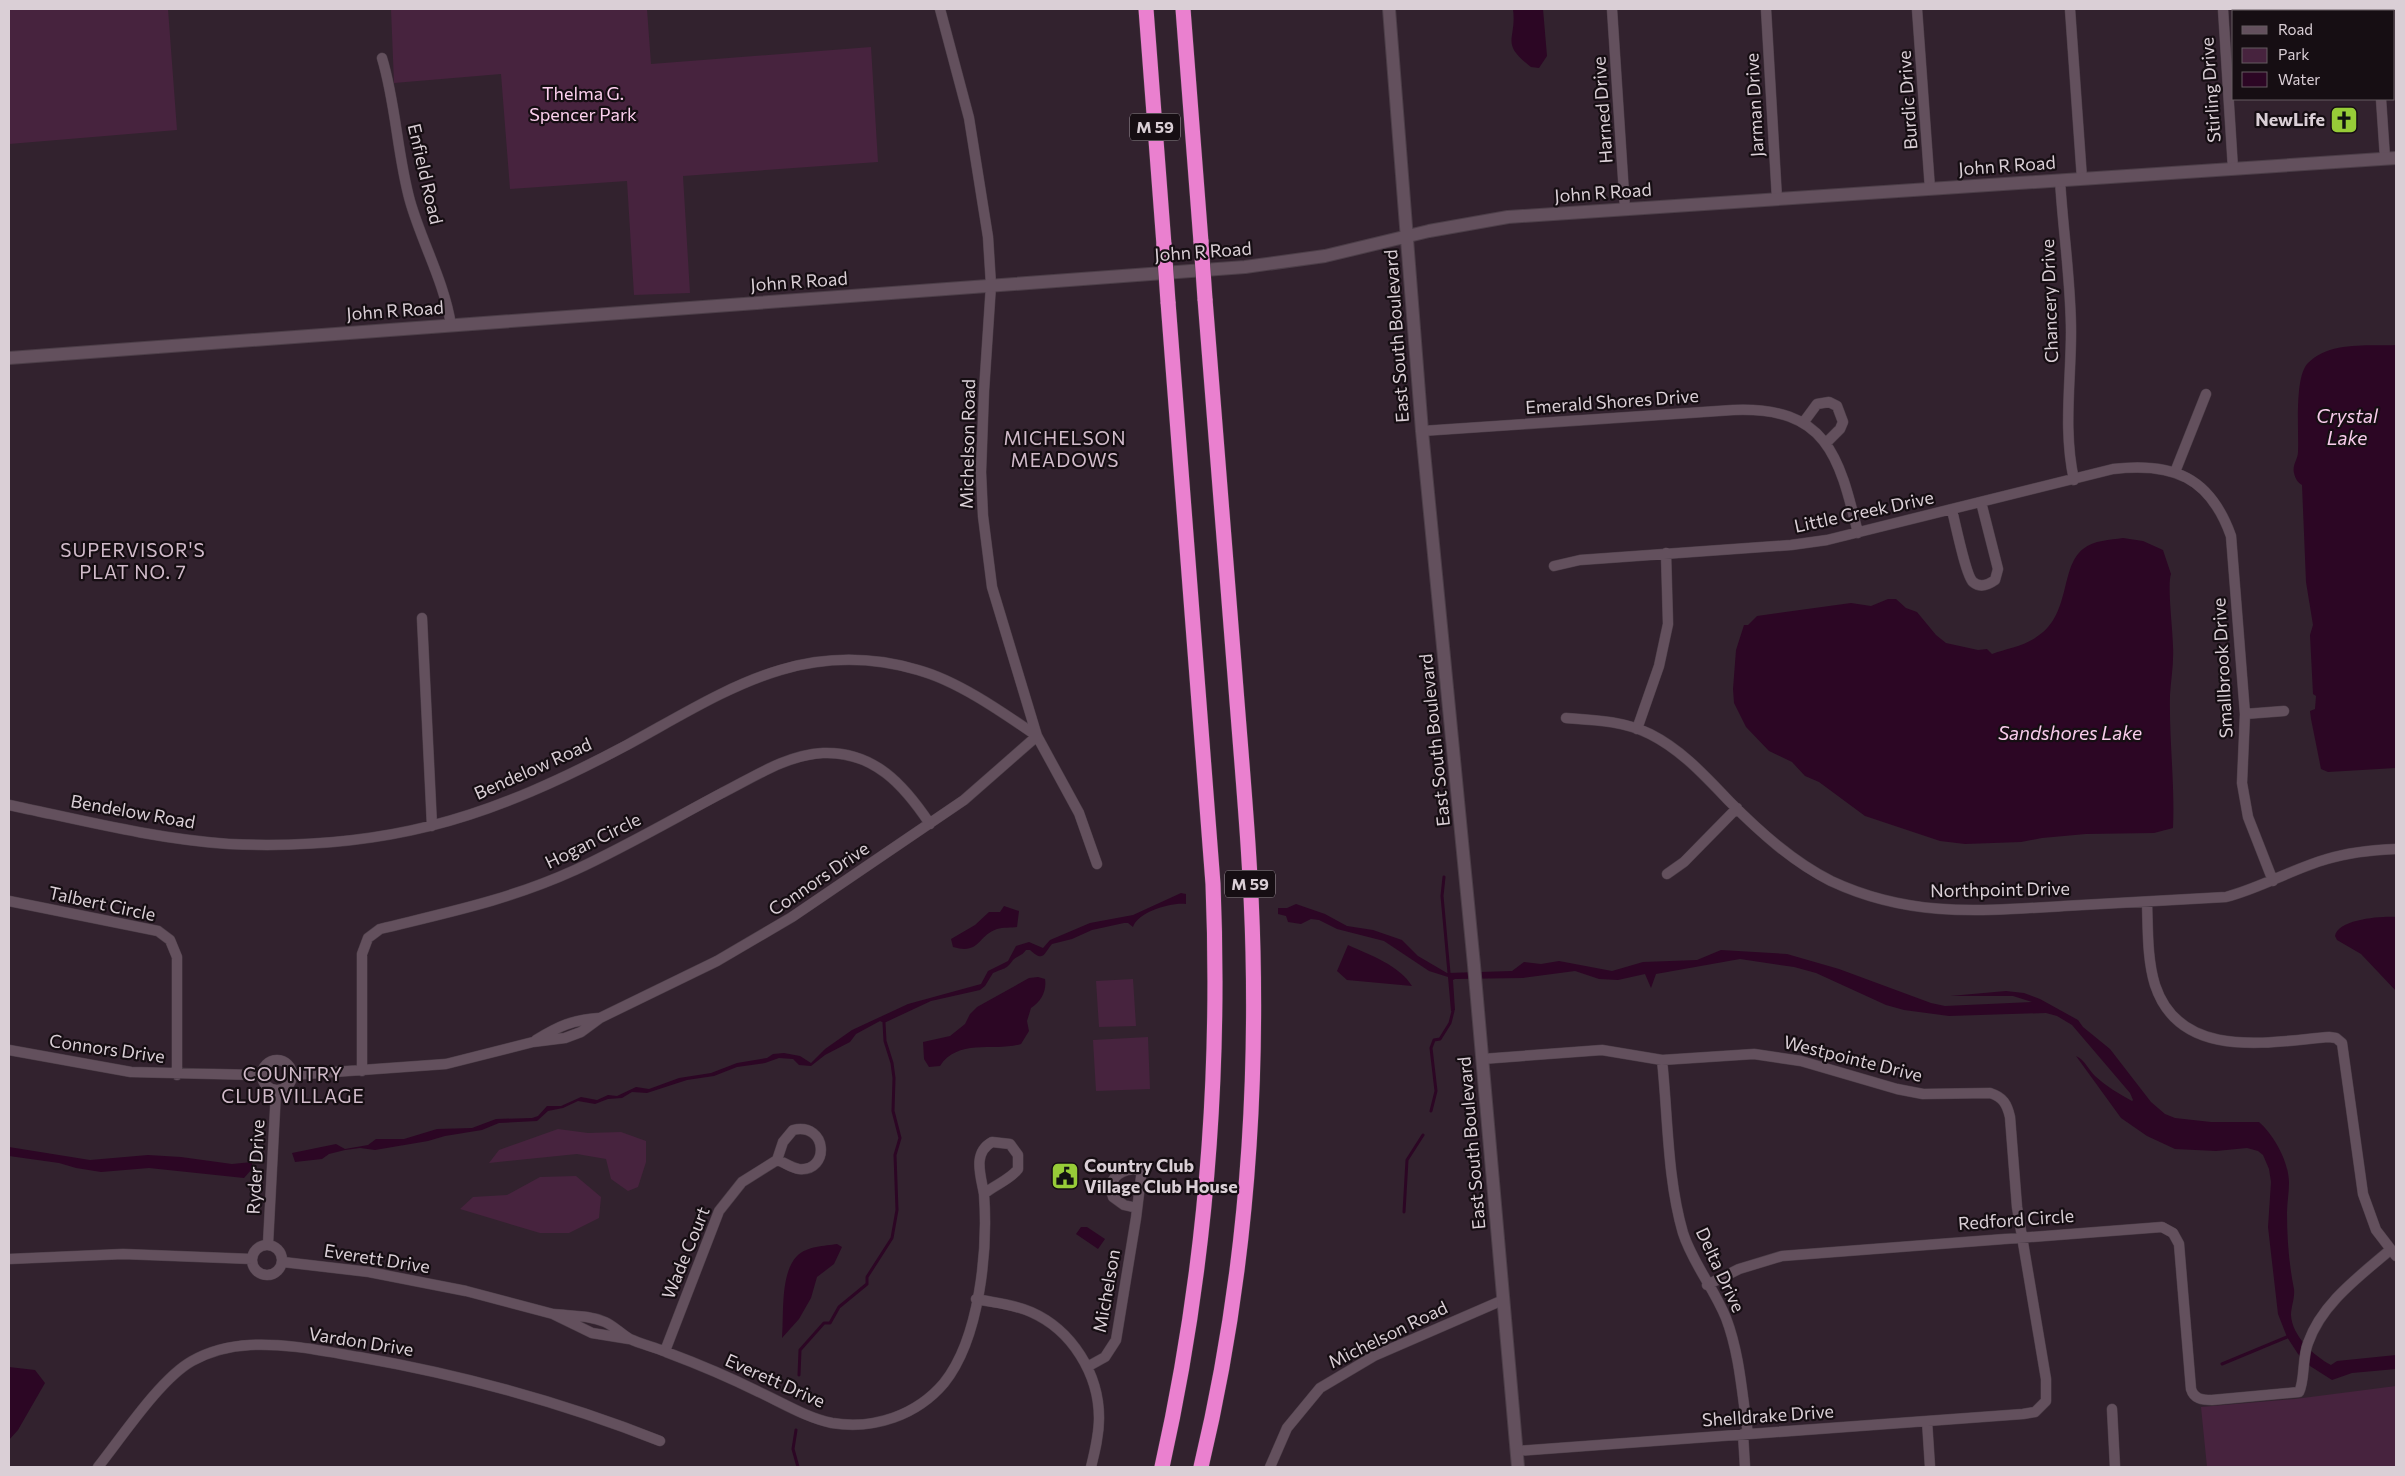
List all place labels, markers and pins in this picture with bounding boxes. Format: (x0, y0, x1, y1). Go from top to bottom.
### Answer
church icon: NewLife (2329, 105, 2359, 135)
place label: NewLife (2255, 108, 2325, 130)
place label: Country Club Village Club House (1084, 1154, 1238, 1197)
public building icon: Country Club Village Club House (1050, 1161, 1080, 1191)

